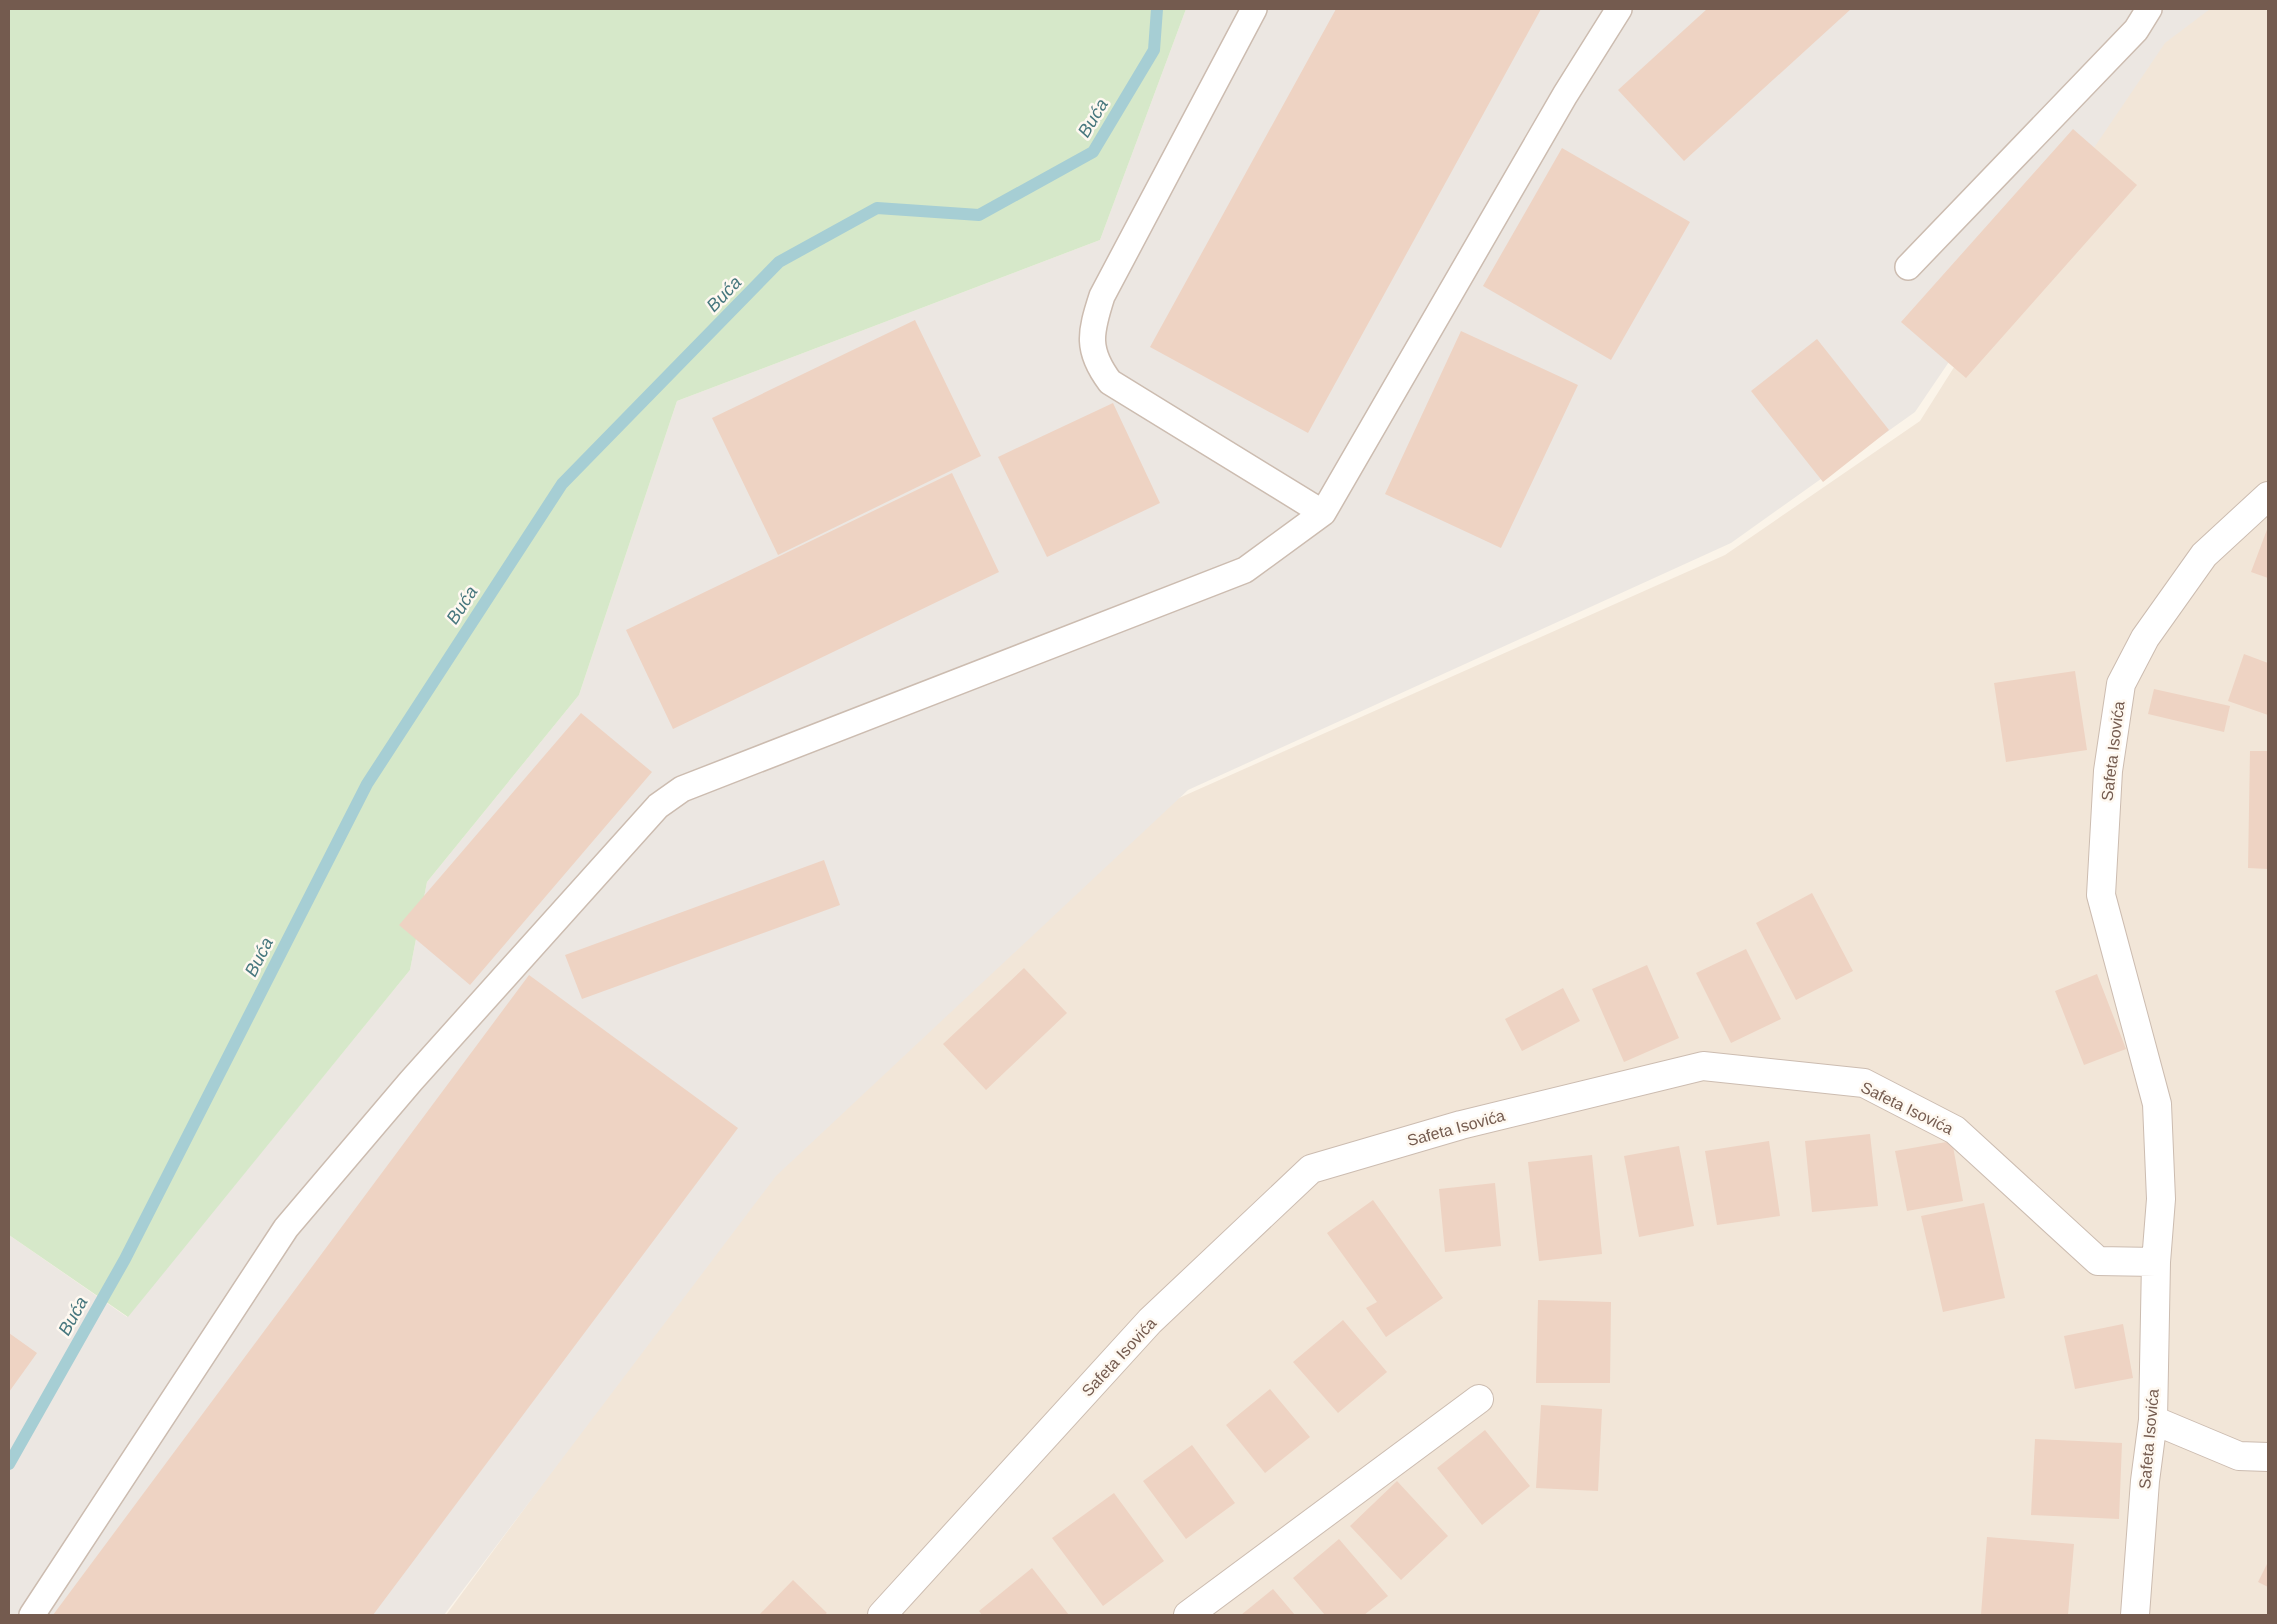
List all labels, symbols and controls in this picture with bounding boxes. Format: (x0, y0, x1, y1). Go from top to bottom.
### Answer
water label: Buća (1074, 95, 1112, 141)
water label: Buća (703, 272, 745, 316)
water label: Buća (442, 582, 482, 628)
street label: Safeta Isovića (2098, 700, 2128, 802)
water label: Buća (241, 934, 277, 980)
street label: Safeta Isovića (1858, 1078, 1956, 1138)
street label: Safeta Isovića (1405, 1107, 1507, 1149)
water label: Buća (54, 1293, 92, 1339)
street label: Safeta Isovića (1079, 1314, 1160, 1400)
street label: Safeta Isovića (2136, 1388, 2162, 1490)

